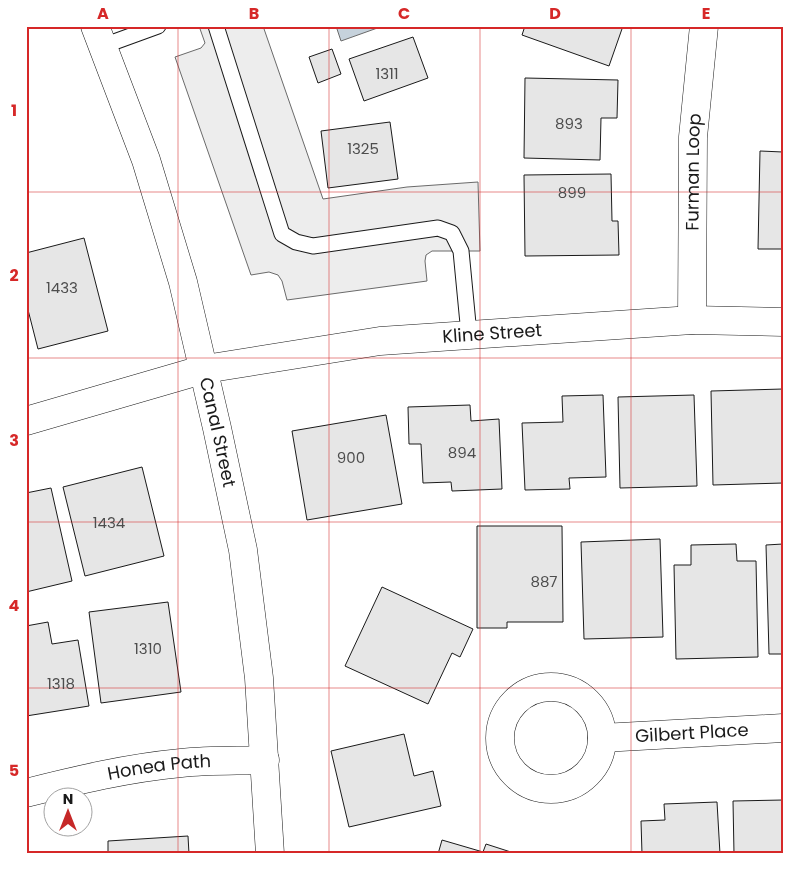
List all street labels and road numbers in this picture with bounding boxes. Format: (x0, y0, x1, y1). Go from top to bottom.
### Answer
street label: Furman Loop (679, 112, 707, 231)
street label: Kline Street (441, 317, 543, 349)
street label: Canal Street (194, 375, 242, 489)
street label: Gilbert Place (634, 717, 749, 748)
street label: Honea Path (105, 748, 212, 786)

